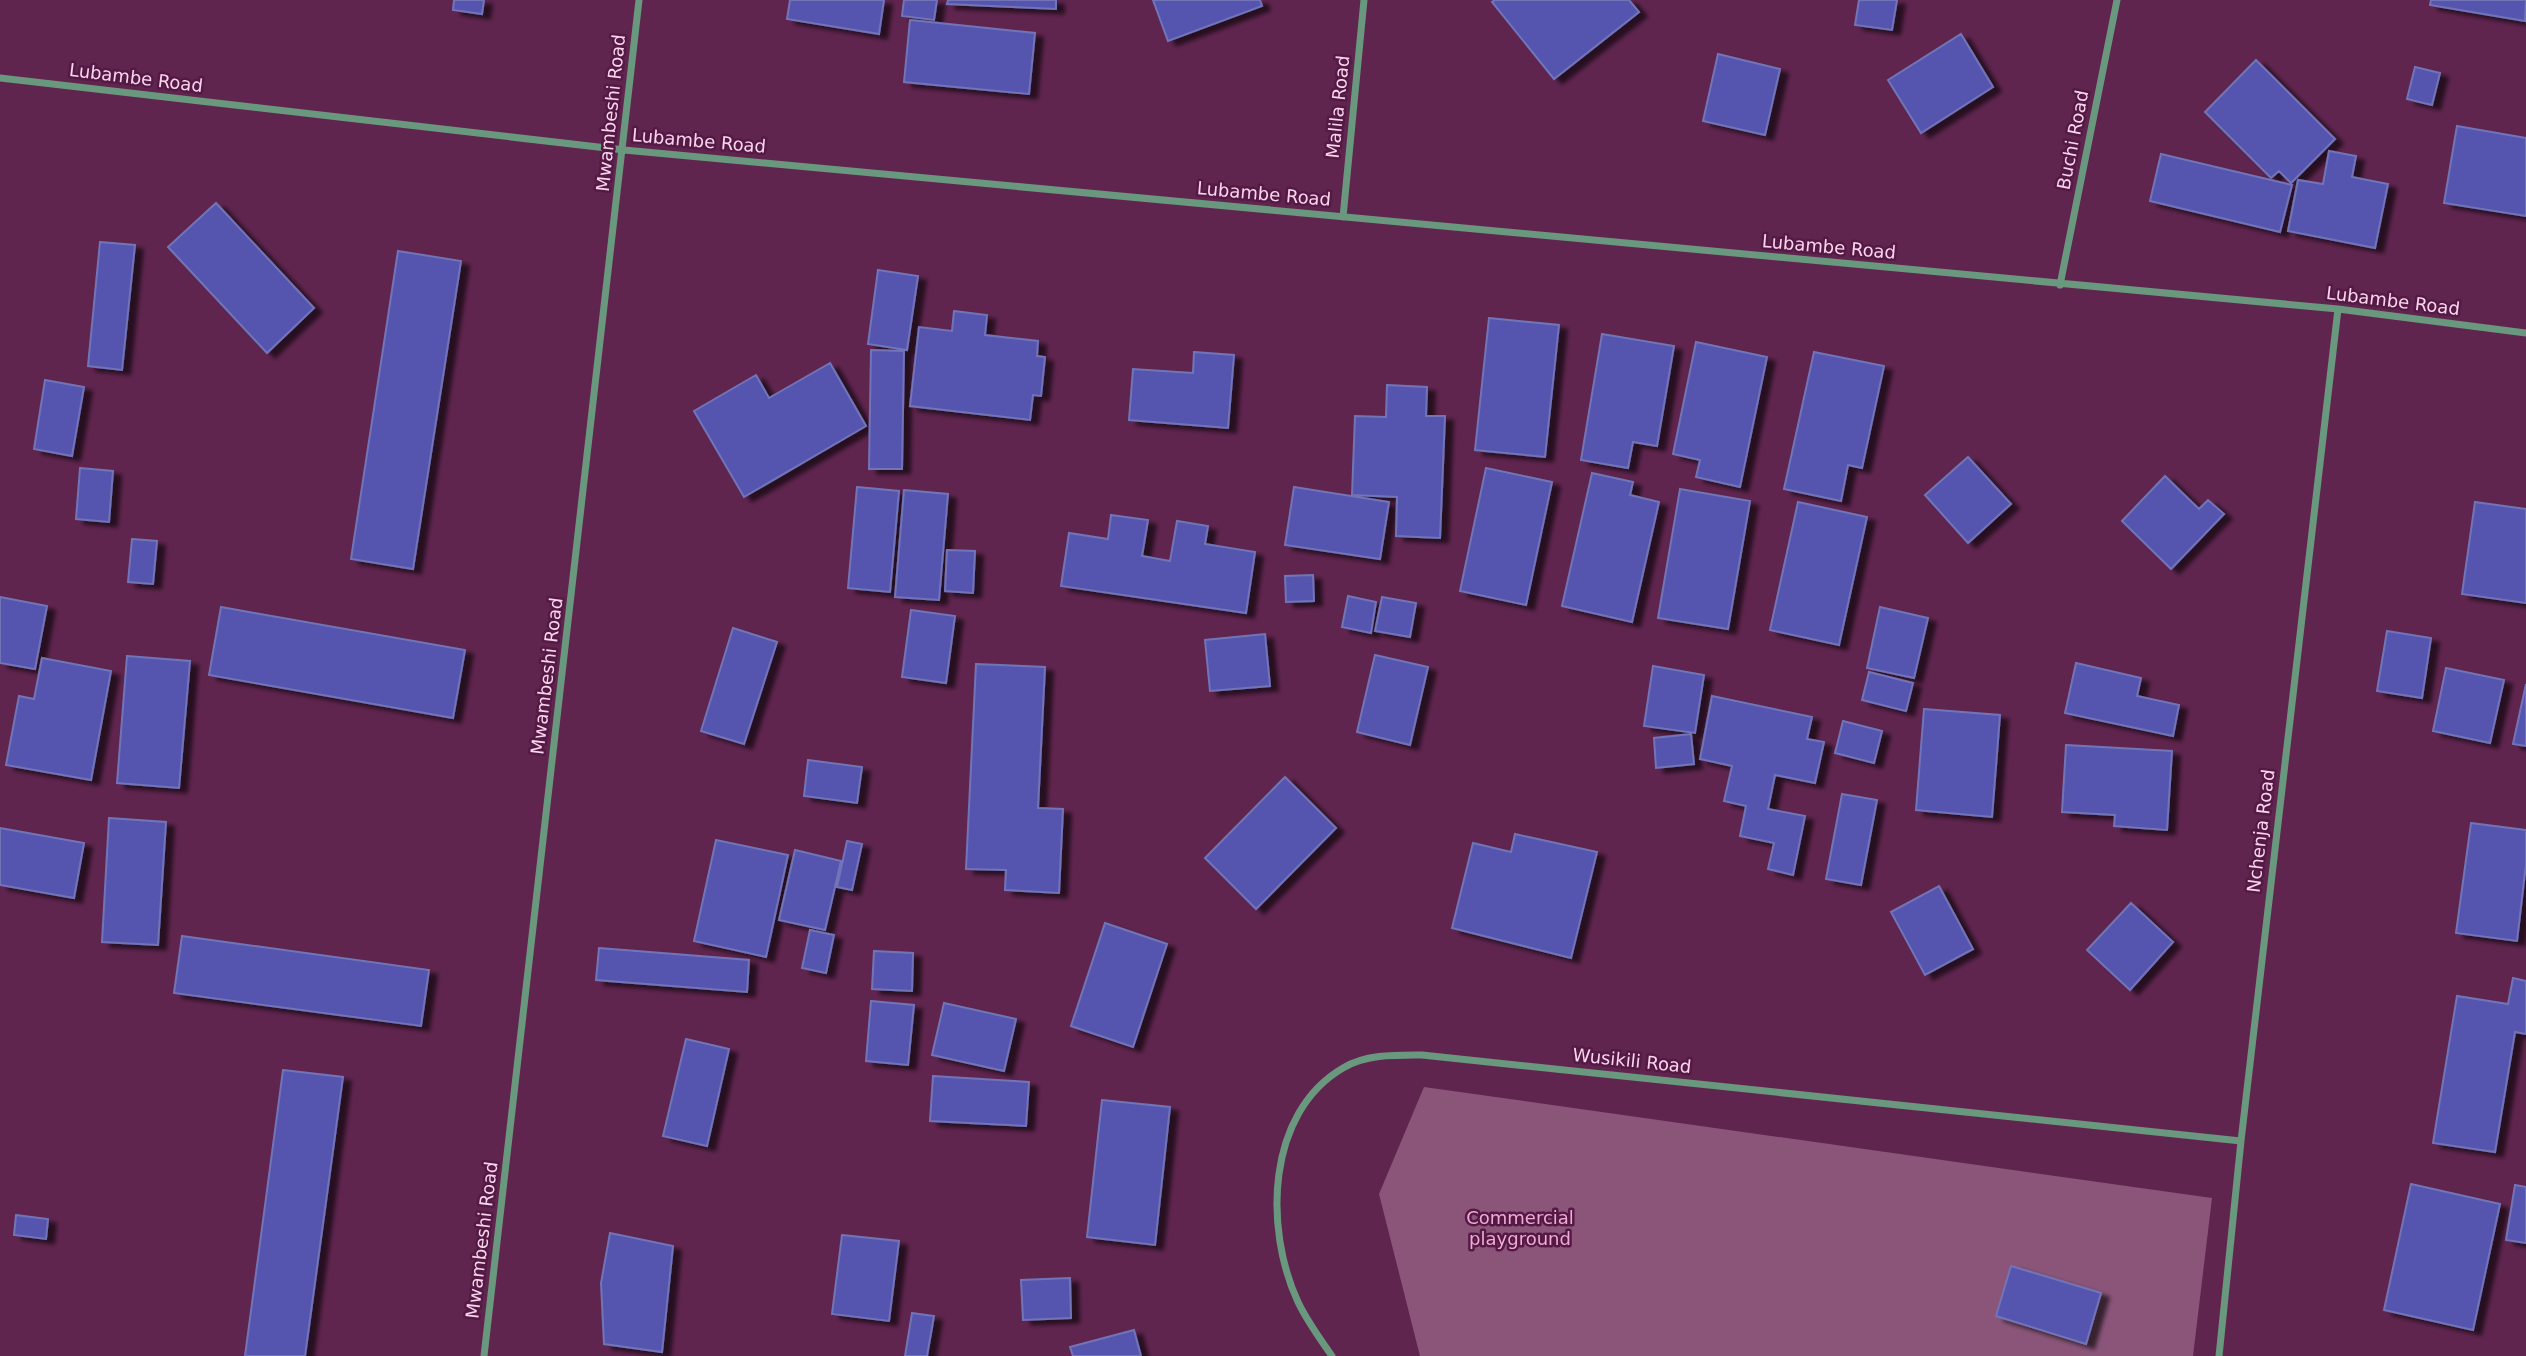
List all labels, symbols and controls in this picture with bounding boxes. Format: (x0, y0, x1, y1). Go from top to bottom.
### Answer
street label: Mwambeshi Road (592, 33, 629, 193)
street label: Malila Road (1322, 54, 1353, 160)
street label: Lubambe Road (68, 59, 204, 96)
street label: Buchi Road (2053, 88, 2092, 191)
street label: Lubambe Road (631, 124, 767, 157)
street label: Lubambe Road (1196, 177, 1332, 210)
street label: Lubambe Road (1761, 230, 1897, 263)
street label: Lubambe Road (2325, 282, 2461, 319)
street label: Mwambeshi Road (526, 596, 567, 756)
street label: Nchenja Road (2243, 768, 2278, 894)
street label: Wusikili Road (1572, 1044, 1692, 1077)
street label: Mwambeshi Road (461, 1160, 502, 1320)
park label: Commercial playground (1466, 1207, 1574, 1249)

